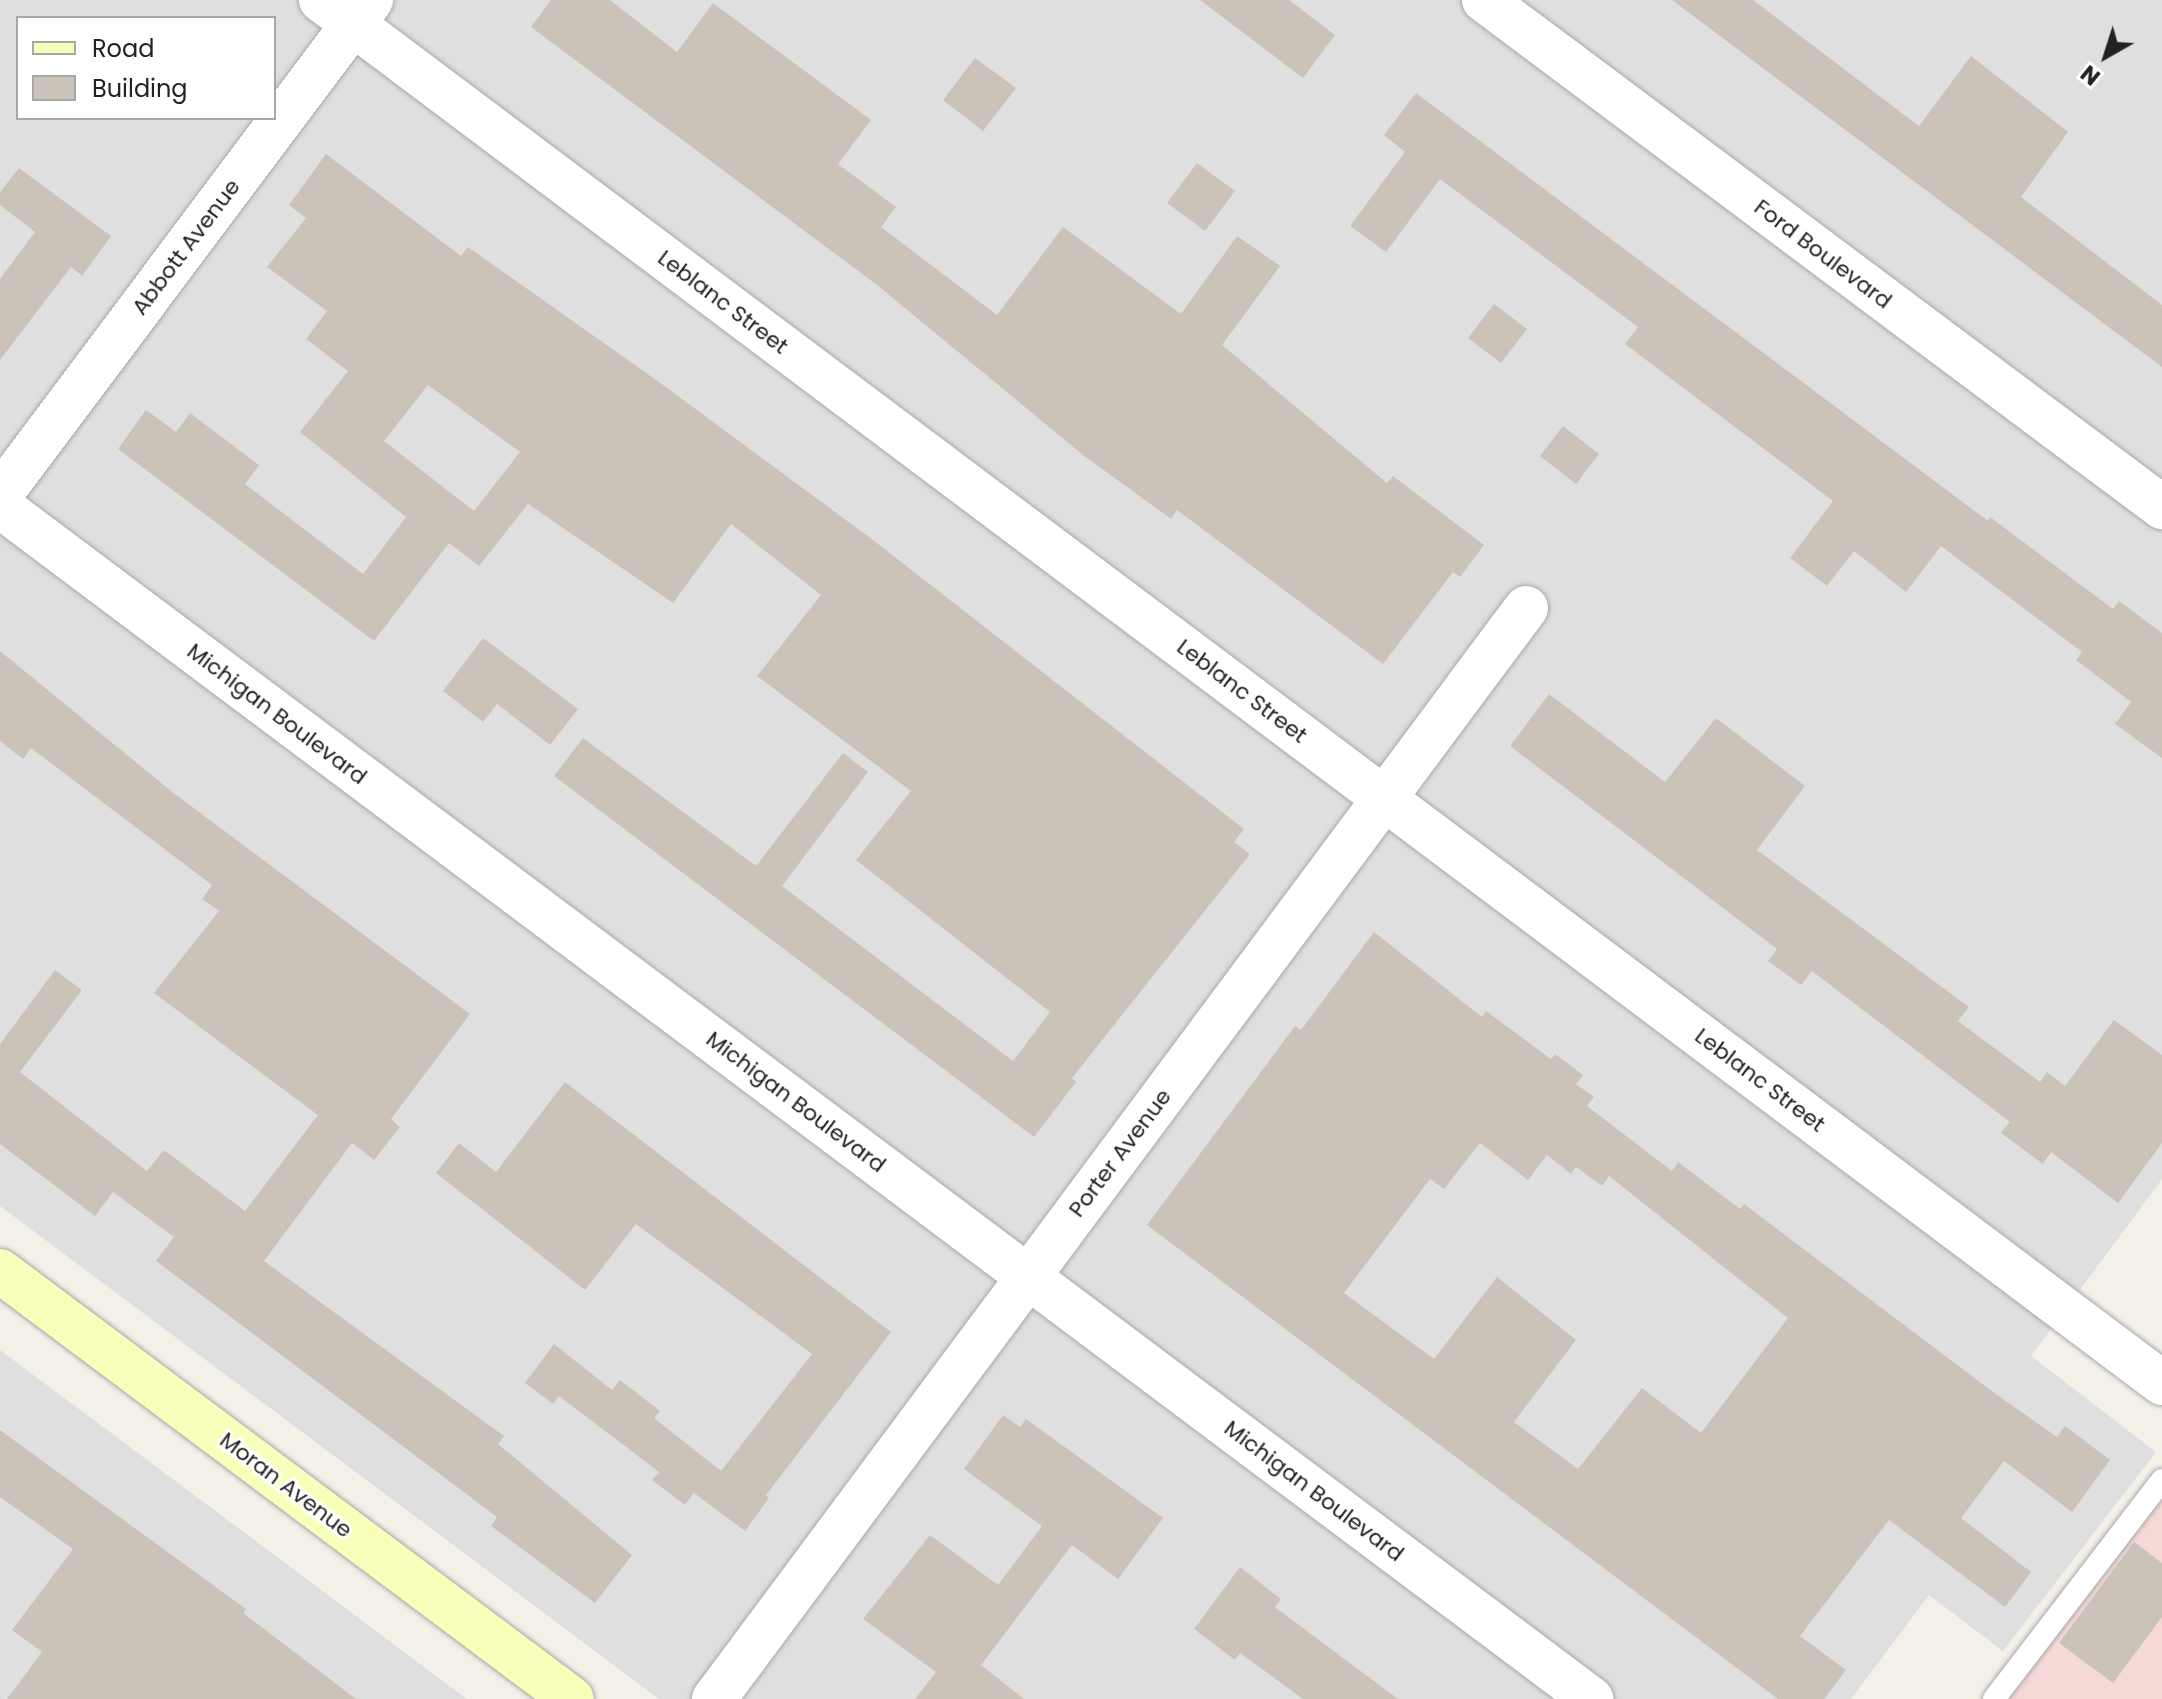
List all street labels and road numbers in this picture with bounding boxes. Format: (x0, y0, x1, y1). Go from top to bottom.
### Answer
street label: Abbott Avenue (126, 174, 246, 320)
street label: Ford Boulevard (1749, 194, 1897, 314)
street label: Leblanc Street (653, 245, 793, 359)
street label: Leblanc Street (1172, 634, 1312, 748)
street label: Michigan Boulevard (182, 638, 372, 790)
street label: Leblanc Street (1690, 1023, 1830, 1137)
street label: Michigan Boulevard (701, 1026, 891, 1178)
street label: Porter Avenue (1063, 1084, 1177, 1222)
street label: Michigan Boulevard (1219, 1415, 1409, 1567)
street label: Moran Avenue (215, 1427, 357, 1543)

